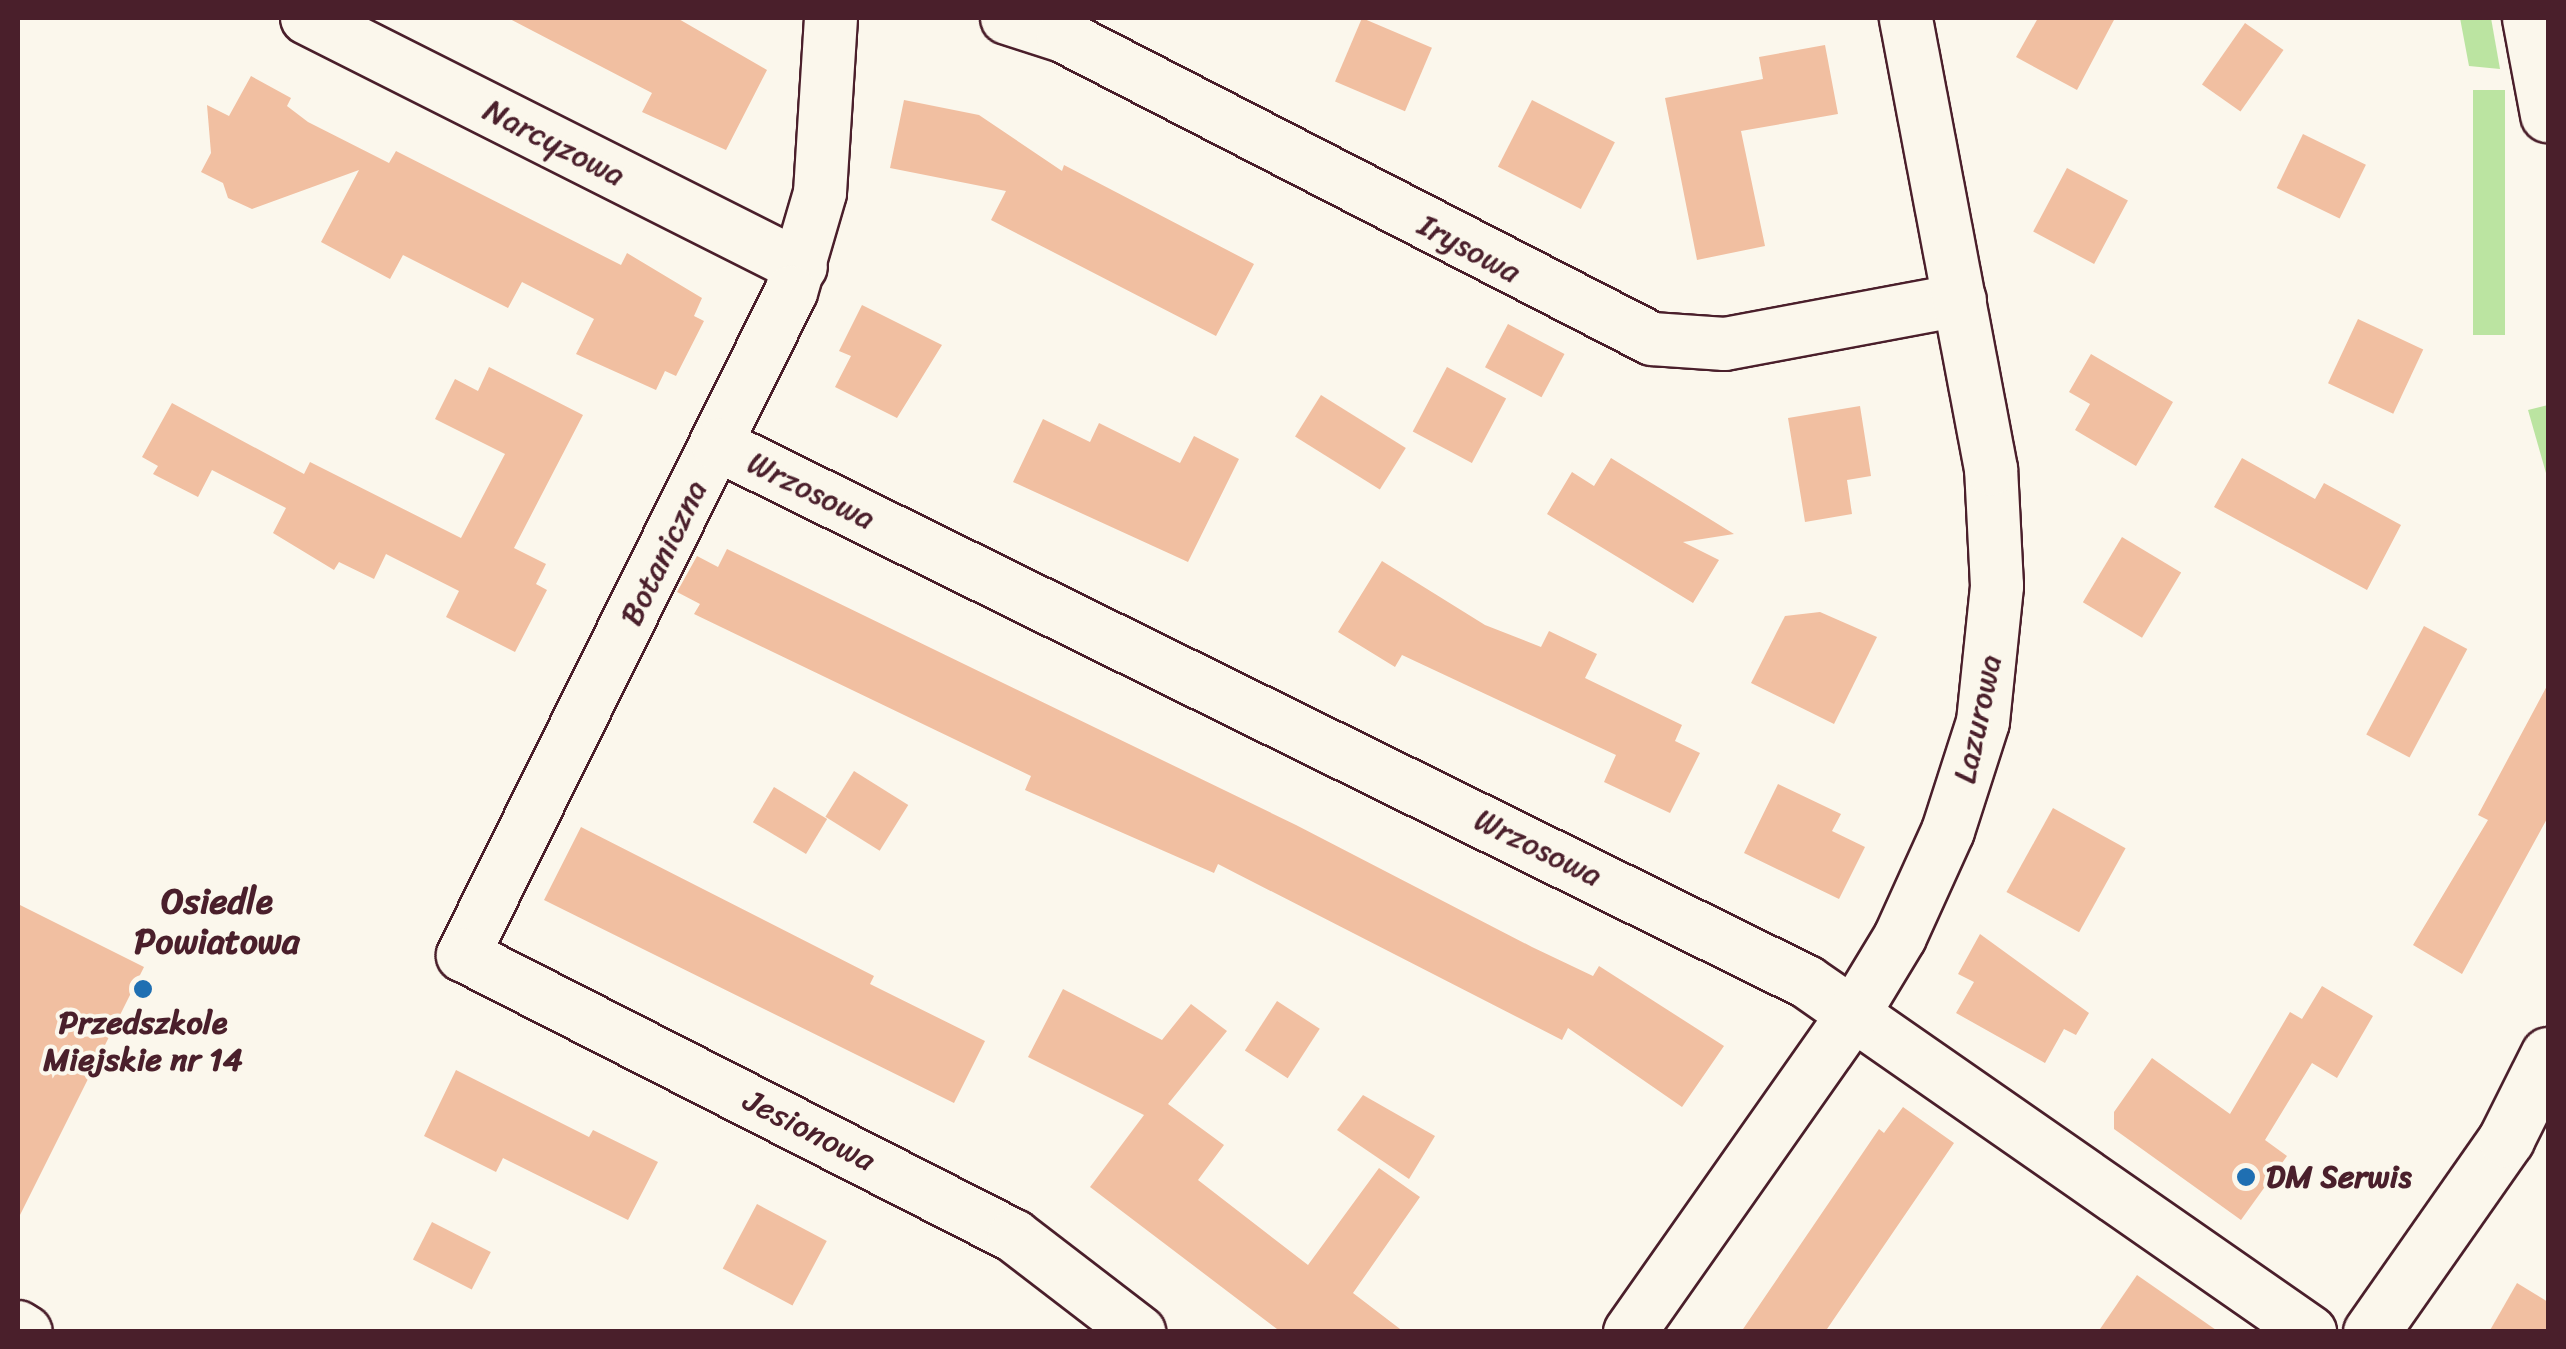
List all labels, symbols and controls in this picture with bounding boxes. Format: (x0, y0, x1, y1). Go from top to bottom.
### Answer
street label: Narcyzowa (477, 91, 631, 195)
street label: Irysowa (1411, 206, 1527, 292)
street label: Wrzosowa (741, 444, 881, 538)
street label: Botaniczna (612, 474, 716, 632)
street label: Lazurowa (1946, 651, 2010, 787)
street label: Wrzosowa (1468, 801, 1608, 895)
district label: Osiedle Powiatowa (134, 880, 300, 962)
marker: Przedszkole Miejskie nr 14 (132, 978, 154, 1000)
place label: Przedszkole Miejskie nr 14 (43, 1005, 243, 1080)
street label: Jesionowa (737, 1082, 881, 1180)
place label: DM Serwis (2266, 1158, 2415, 1196)
marker: DM Serwis (2235, 1166, 2257, 1188)

